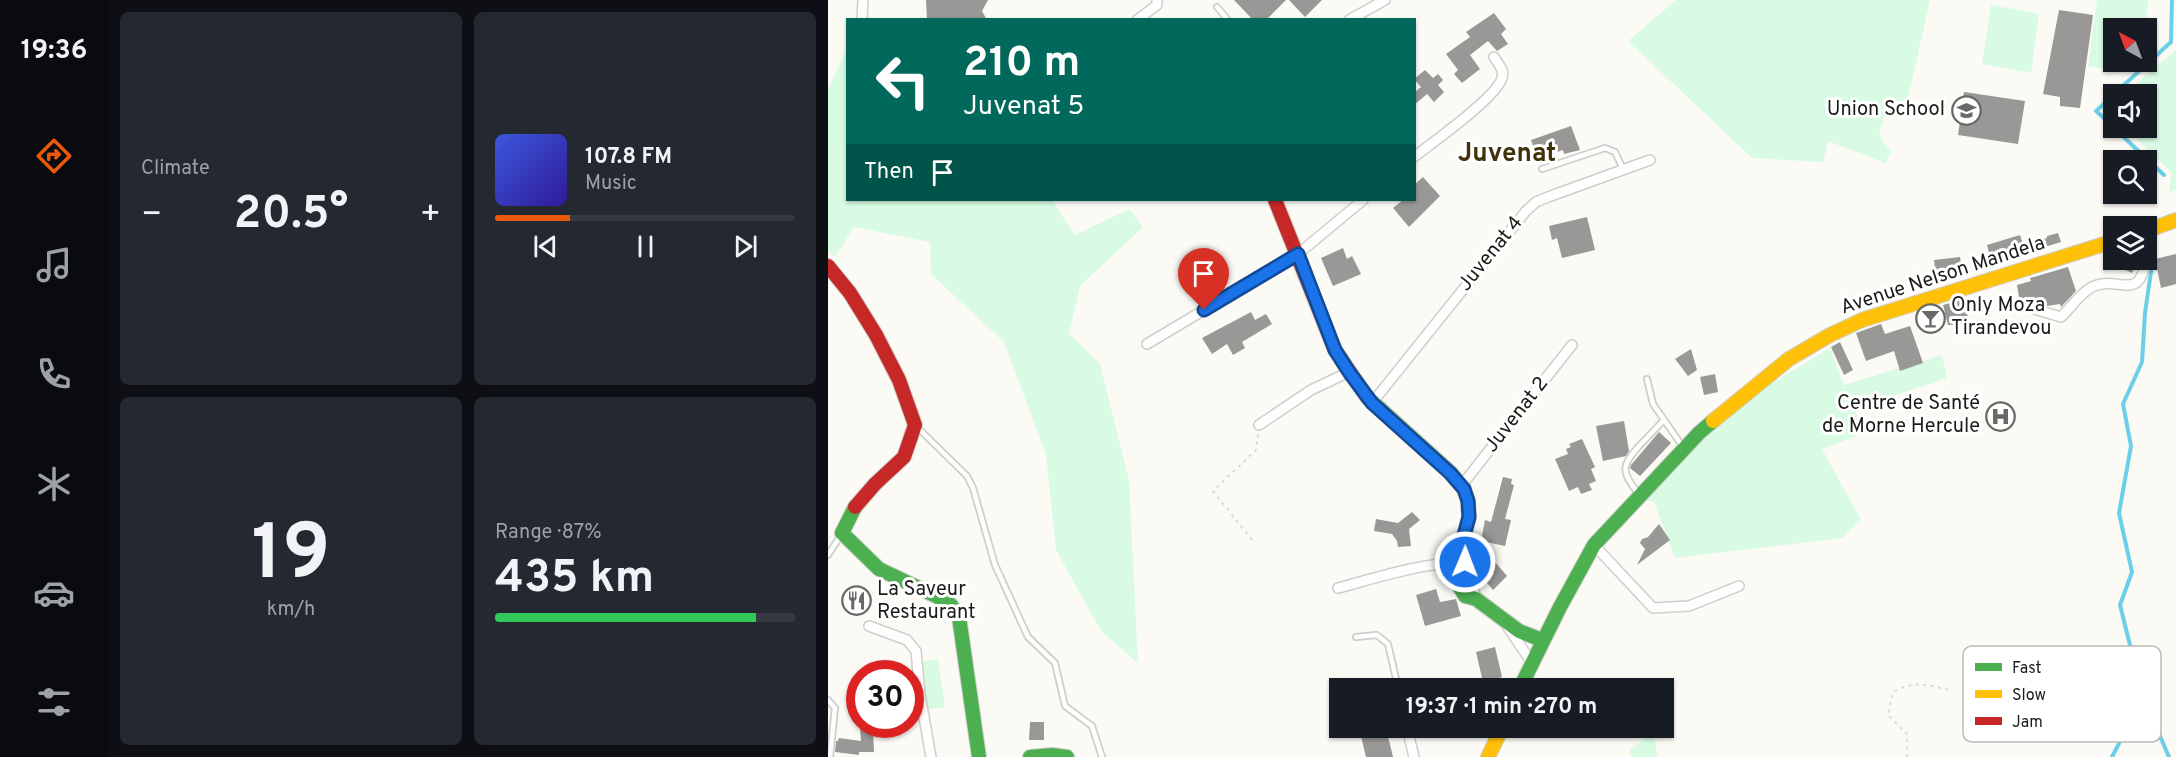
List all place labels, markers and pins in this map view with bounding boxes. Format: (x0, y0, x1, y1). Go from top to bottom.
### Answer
school or university icon: Union School (1950, 94, 1982, 126)
place label: Union School (1827, 97, 1945, 123)
pin (1178, 248, 1229, 310)
place label: Only Moza Tirandevou (1951, 293, 2052, 342)
bar icon: Only Moza Tirandevou (1914, 302, 1946, 334)
place label: Centre de Santé de Morne Hercule (1822, 391, 1980, 440)
hospital icon: Centre de Santé de Morne Hercule (1985, 400, 2017, 432)
place label: La Saveur Restaurant (877, 577, 976, 626)
restaurant icon: La Saveur Restaurant (840, 585, 872, 617)

